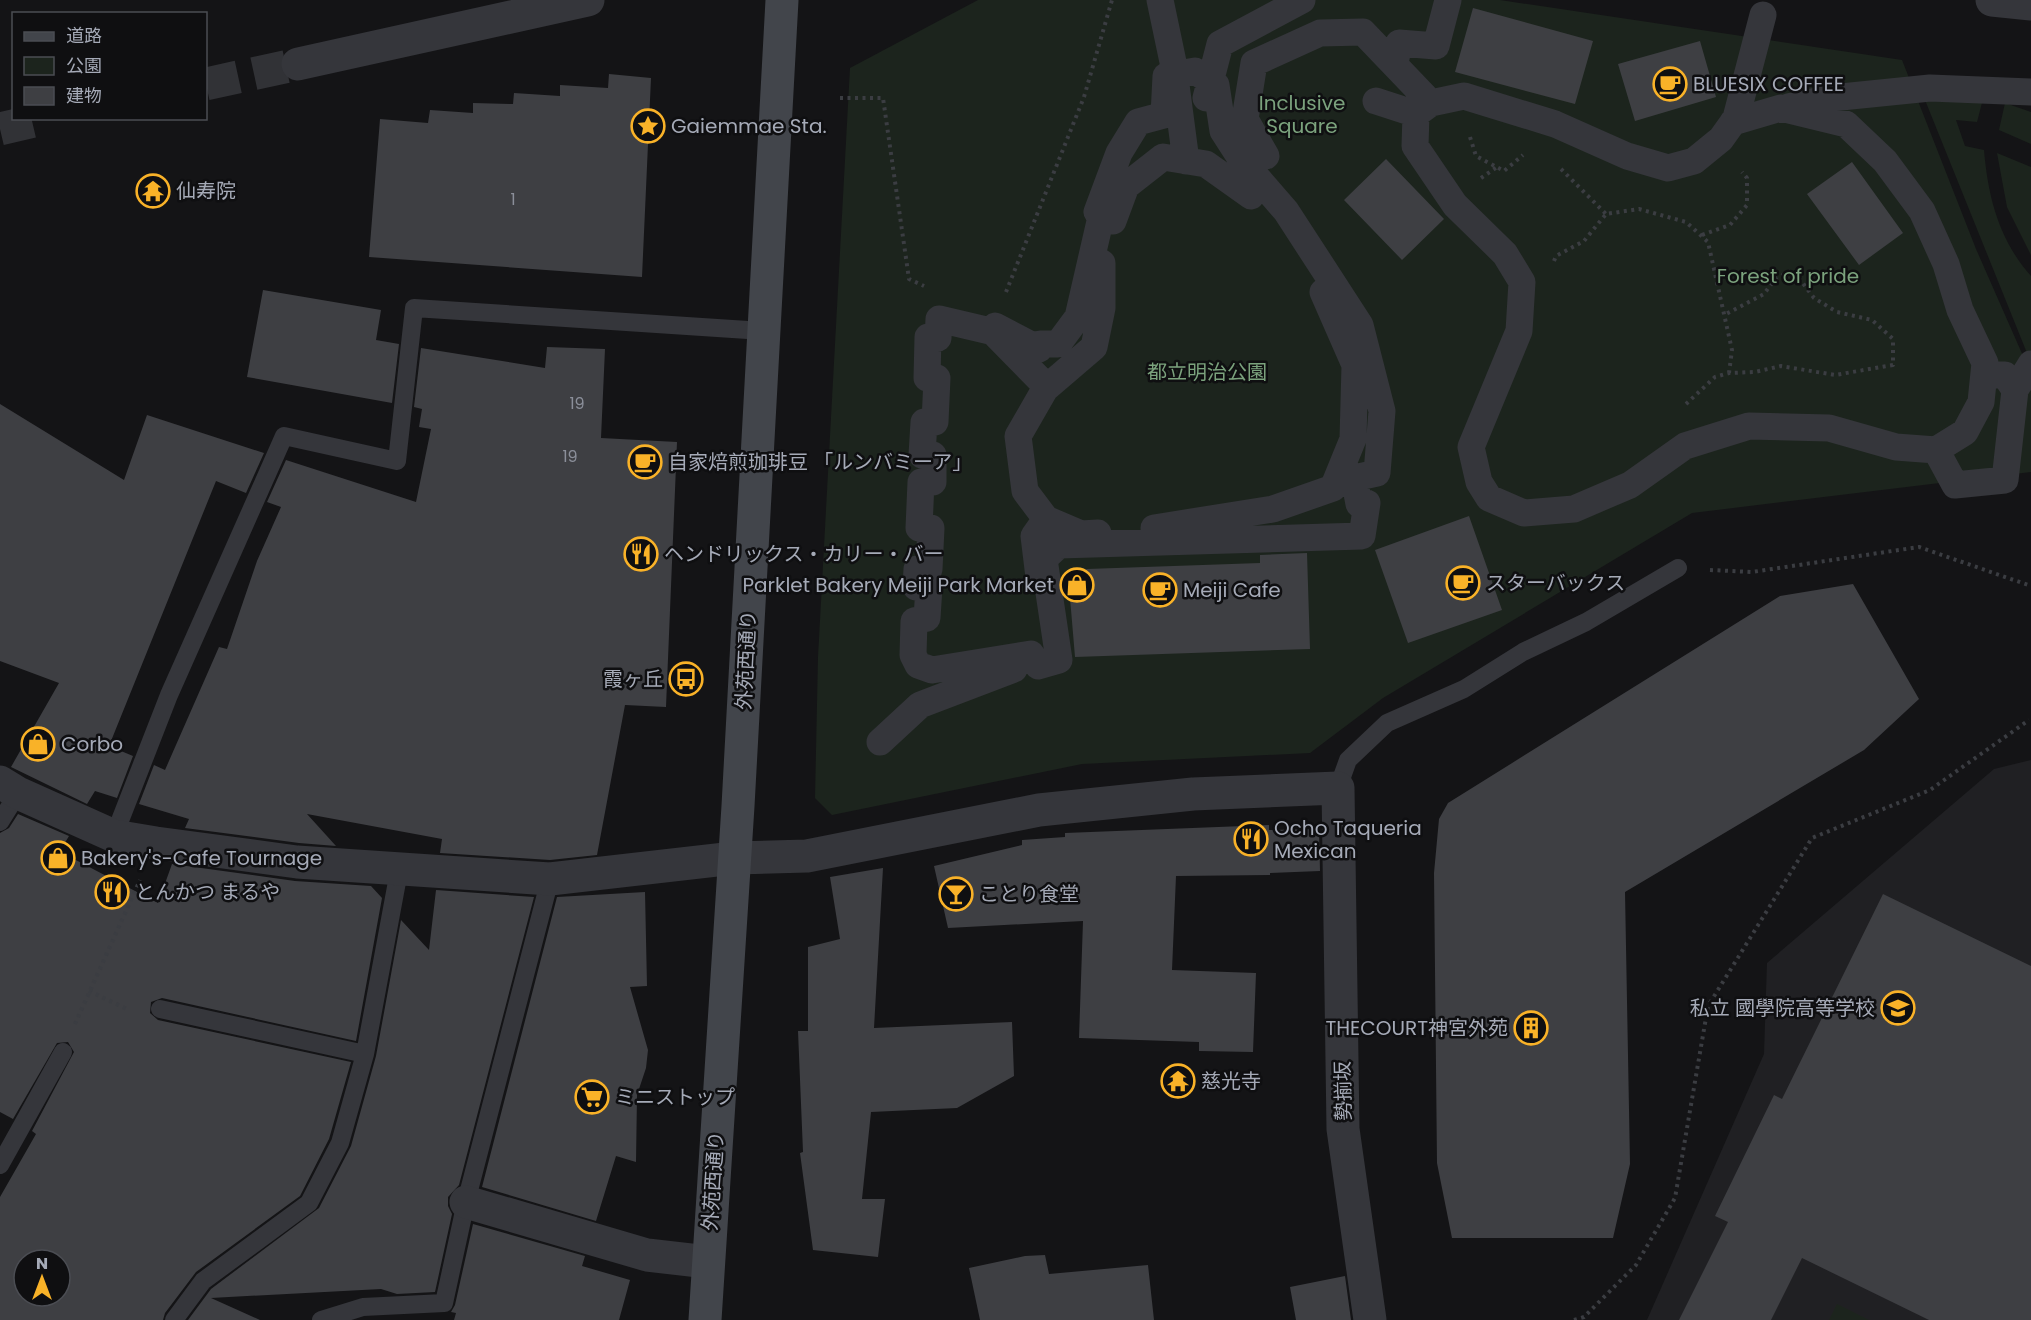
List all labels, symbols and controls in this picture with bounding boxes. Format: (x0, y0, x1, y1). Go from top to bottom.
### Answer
legend (12, 12, 207, 120)
text: 道路 (66, 23, 102, 48)
text: 公園 (66, 53, 102, 78)
cafe icon: BLUESIX COFFEE (1652, 66, 1688, 102)
place label: BLUESIX COFFEE (1693, 70, 1844, 98)
text: 建物 (66, 83, 102, 108)
park label: Inclusive Square (1259, 89, 1345, 140)
place icon: Gaiemmae Sta. (630, 108, 666, 144)
place label: Gaiemmae Sta. (671, 112, 827, 140)
temple icon: 仙寿院 (135, 173, 171, 209)
place label: 仙寿院 (176, 177, 236, 205)
house number: 1 (510, 188, 516, 211)
park label: Forest of pride (1717, 262, 1859, 290)
park label: 都立明治公園 (1147, 358, 1267, 386)
house number: 19 (569, 392, 585, 415)
cafe icon: 自家焙煎珈琲豆 「ルンバミーア」 (627, 444, 663, 480)
house number: 19 (562, 445, 578, 468)
place label: 自家焙煎珈琲豆 「ルンバミーア」 (668, 448, 972, 476)
restaurant icon: ヘンドリックス・カリー・バー (623, 536, 659, 572)
place label: ヘンドリックス・カリー・バー (664, 540, 943, 568)
cafe icon: スターバックス (1445, 565, 1481, 601)
shop icon: Parklet Bakery Meiji Park Market (1059, 567, 1095, 603)
place label: スターバックス (1486, 569, 1625, 597)
place label: Parklet Bakery Meiji Park Market (743, 571, 1054, 599)
cafe icon: Meiji Cafe (1142, 572, 1178, 608)
place label: Meiji Cafe (1183, 576, 1281, 604)
street label: 外苑西通り (729, 609, 763, 711)
bus stop icon: 霞ヶ丘 (668, 661, 704, 697)
place label: 霞ヶ丘 (603, 665, 663, 693)
shop icon: Corbo (20, 726, 56, 762)
place label: Corbo (61, 730, 123, 758)
place label: Ocho Taqueria Mexican (1274, 814, 1422, 865)
restaurant icon: Ocho Taqueria Mexican (1233, 821, 1269, 857)
shop icon: Bakery's-Cafe Tournage (40, 840, 76, 876)
place label: Bakery's-Cafe Tournage (81, 844, 322, 872)
restaurant icon: とんかつ まるや (94, 874, 130, 910)
bar icon: ことり食堂 (938, 876, 974, 912)
place label: とんかつ まるや (135, 878, 280, 906)
place label: ことり食堂 (979, 880, 1079, 908)
school or university icon: 私立 國學院高等学校 (1880, 990, 1916, 1026)
place label: 私立 國學院高等学校 (1690, 994, 1875, 1022)
building icon: THECOURT神宮外苑 (1513, 1010, 1549, 1046)
place label: THECOURT神宮外苑 (1325, 1014, 1508, 1042)
street label: 勢揃坂 (1328, 1061, 1358, 1121)
temple icon: 慈光寺 (1160, 1063, 1196, 1099)
place label: 慈光寺 (1201, 1067, 1261, 1095)
supermarket icon: ミニストップ (574, 1079, 610, 1115)
place label: ミニストップ (615, 1083, 735, 1111)
street label: 外苑西通り (696, 1130, 730, 1232)
north arrow (12, 1248, 72, 1308)
text: N (36, 1252, 48, 1275)

